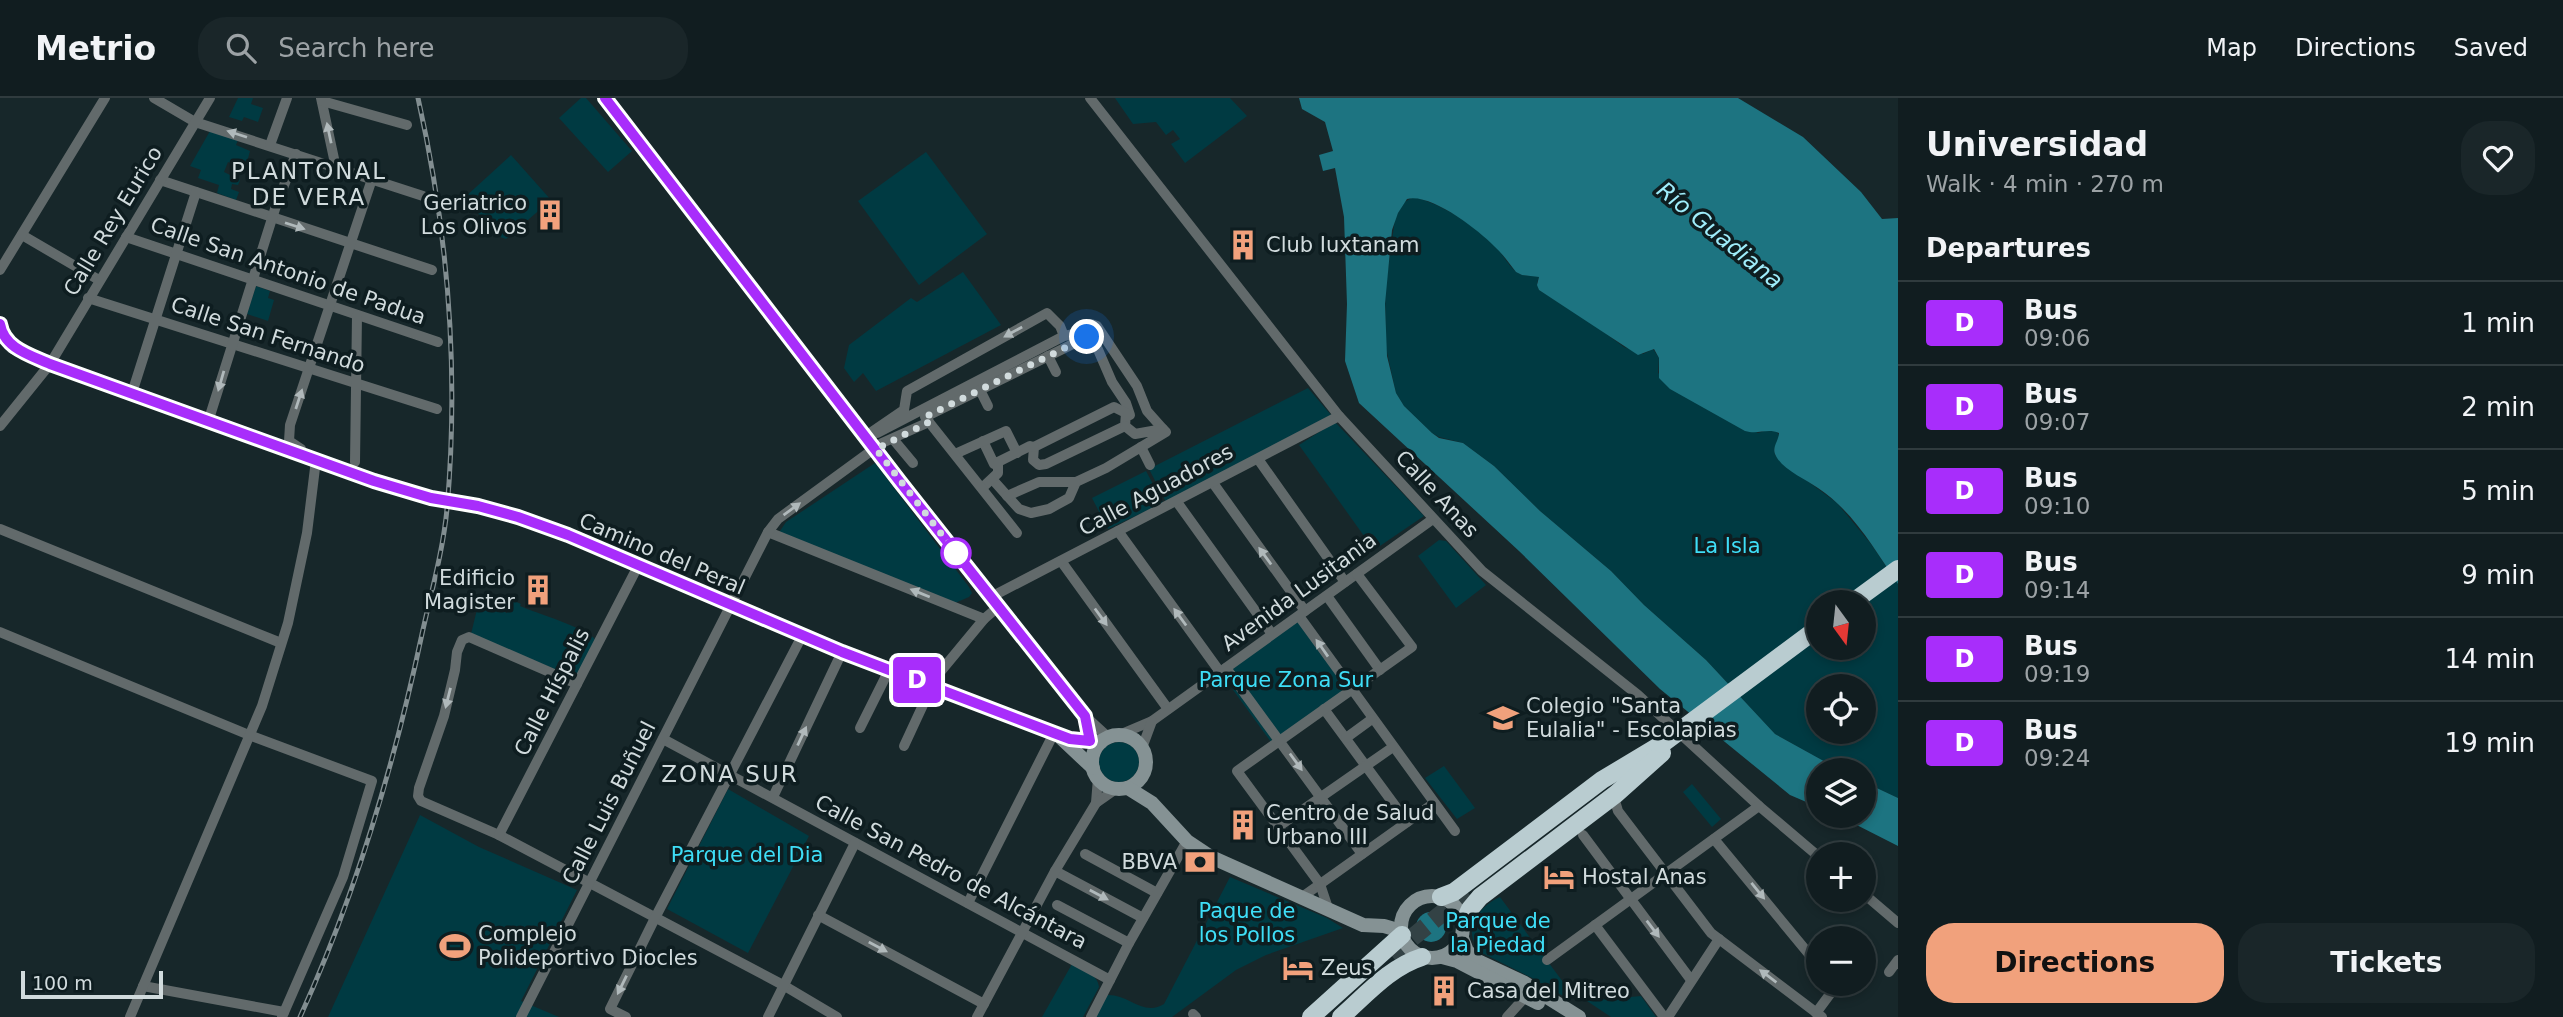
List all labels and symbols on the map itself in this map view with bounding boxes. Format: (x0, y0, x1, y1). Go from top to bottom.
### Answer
one-way arrow (323, 122, 334, 144)
one-way arrow (227, 128, 248, 139)
street label: Calle Rey Eurico (59, 142, 167, 300)
district label: PLANTONAL DE VERA (231, 158, 387, 210)
water label: Río Guadiana (1652, 176, 1788, 294)
place label: Geriatrico Los Olivos (421, 191, 527, 239)
building icon: Geriatrico Los Olivos (533, 198, 567, 232)
street label: Calle San Antonio de Padua (147, 213, 429, 329)
one-way arrow (284, 221, 305, 231)
building icon: Club Iuxtanam (1226, 228, 1260, 262)
place label: Club Iuxtanam (1266, 233, 1419, 257)
street label: Calle San Fernando (168, 292, 368, 378)
your location (1069, 319, 1104, 354)
one-way arrow (1003, 326, 1022, 338)
one-way arrow (215, 371, 225, 392)
one-way arrow (294, 389, 305, 410)
street label: Calle Aguadores (1075, 439, 1237, 541)
street label: Calle Anas (1391, 445, 1483, 543)
one-way arrow (783, 502, 801, 516)
street label: Camino del Peral (576, 508, 748, 600)
street label: Avenida Lusitania (1217, 528, 1381, 656)
park label: La Isla (1693, 534, 1761, 558)
unlabelled marker (941, 538, 971, 568)
one-way arrow (1258, 547, 1272, 565)
place label: Edificio Magister (424, 566, 515, 614)
building icon: Edificio Magister (521, 573, 555, 607)
one-way arrow (910, 588, 931, 599)
north arrow (1806, 590, 1876, 660)
one-way arrow (1094, 608, 1108, 626)
one-way arrow (1173, 608, 1187, 626)
street label: Calle Híspalis (509, 624, 595, 760)
one-way arrow (1315, 639, 1329, 657)
line badge: D (894, 657, 940, 703)
park label: Parque Zona Sur (1199, 668, 1374, 692)
one-way arrow (442, 687, 453, 709)
place label: Colegio "Santa Eulalia" - Escolapias (1526, 694, 1737, 742)
school or university icon: Colegio "Santa Eulalia" - Escolapias (1486, 701, 1520, 735)
street label: Calle Luis Buñuel (557, 717, 661, 889)
one-way arrow (796, 726, 808, 746)
one-way arrow (1288, 753, 1302, 771)
district label: ZONA SUR (661, 761, 799, 787)
street label: Calle San Pedro de Alcántara (811, 790, 1091, 954)
place label: Centro de Salud Urbano III (1266, 801, 1434, 849)
building icon: Centro de Salud Urbano III (1226, 808, 1260, 842)
park label: Parque del Dia (671, 843, 823, 867)
bank icon: BBVA (1183, 845, 1217, 879)
place label: BBVA (1121, 850, 1178, 874)
hotel icon: Hostal Anas (1542, 860, 1576, 894)
place label: Hostal Anas (1582, 865, 1707, 889)
one-way arrow (1750, 882, 1765, 900)
one-way arrow (1089, 889, 1109, 901)
park label: Paque de los Pollos (1198, 899, 1296, 947)
park label: Parque de la Piedad (1445, 909, 1551, 957)
one-way arrow (1646, 920, 1661, 938)
place label: Complejo Polideportivo Diocles (478, 922, 698, 970)
sports icon: Complejo Polideportivo Diocles (438, 929, 472, 963)
one-way arrow (868, 942, 888, 953)
hotel icon: Zeus (1281, 951, 1315, 985)
place label: Zeus (1321, 956, 1373, 980)
scale bar (21, 968, 163, 1000)
one-way arrow (1759, 968, 1777, 983)
building icon: Casa del Mitreo (1427, 974, 1461, 1008)
one-way arrow (616, 975, 627, 995)
place label: Casa del Mitreo (1467, 979, 1630, 1003)

